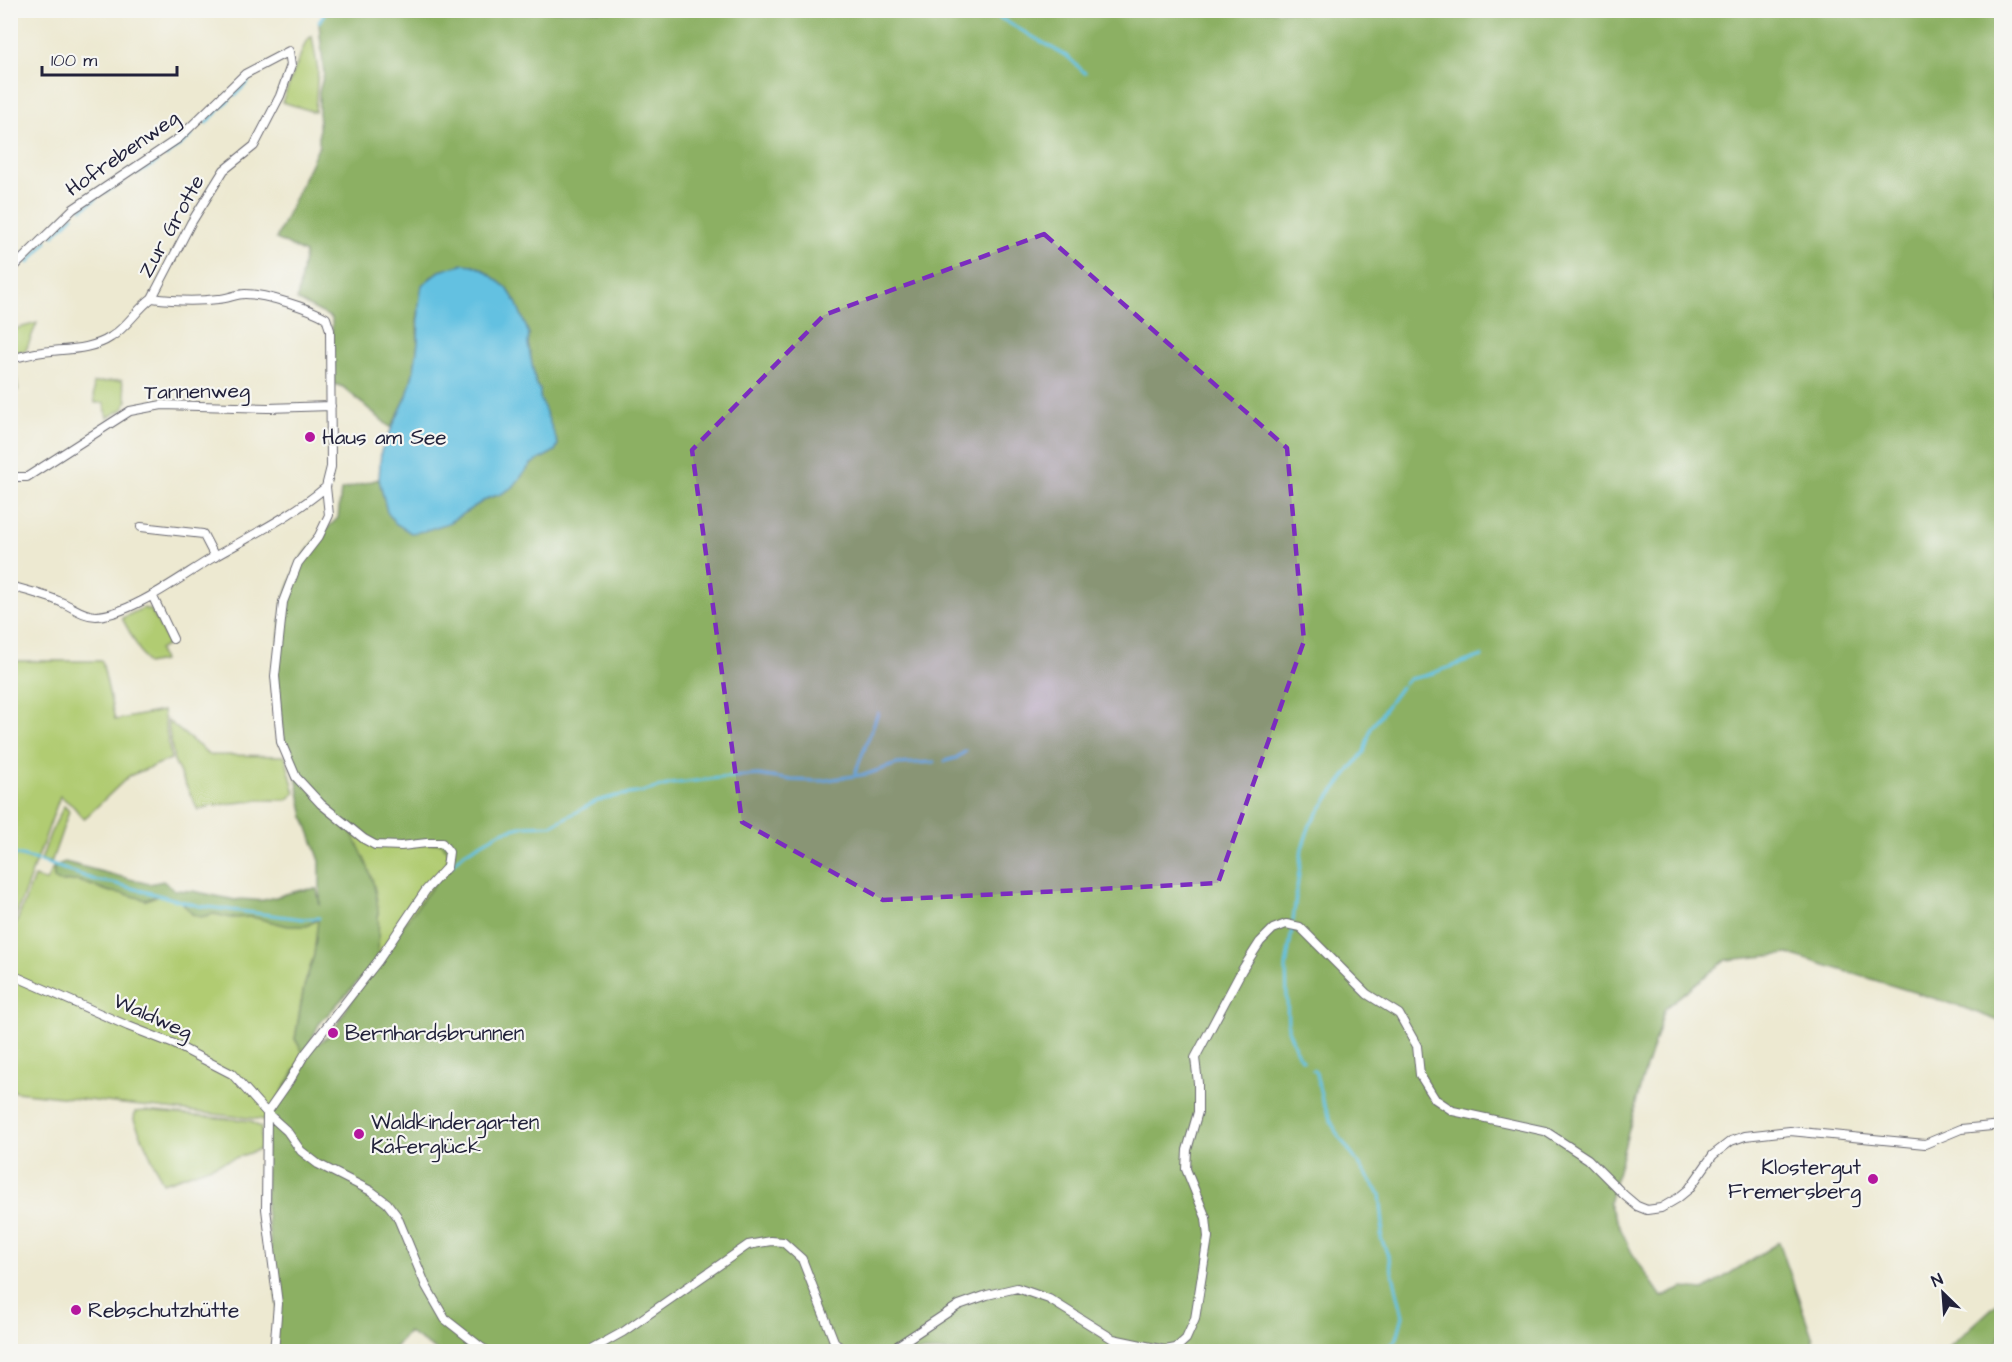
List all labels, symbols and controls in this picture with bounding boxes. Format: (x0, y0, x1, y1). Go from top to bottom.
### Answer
scale bar (42, 39, 177, 77)
text: 100 m (51, 48, 97, 73)
street label: Hofrebenweg (60, 103, 186, 205)
street label: Zur Grotte (131, 170, 212, 283)
street label: Tannenweg (144, 376, 250, 409)
place label: Haus am See (322, 423, 447, 452)
marker: Haus am See (303, 430, 317, 444)
street label: Waldweg (108, 986, 197, 1049)
place label: Bernhardsbrunnen (345, 1019, 524, 1048)
marker: Bernhardsbrunnen (326, 1026, 340, 1040)
place label: Waldkindergarten Käferglück (371, 1108, 539, 1163)
marker: Waldkindergarten Käferglück (352, 1127, 366, 1141)
place label: Klostergut Fremersberg (1728, 1153, 1862, 1208)
marker: Klostergut Fremersberg (1866, 1172, 1880, 1186)
north arrow (1913, 1263, 1973, 1323)
text: N (1928, 1268, 1946, 1292)
place label: Rebschutzhütte (88, 1296, 239, 1325)
marker: Rebschutzhütte (69, 1303, 83, 1317)

